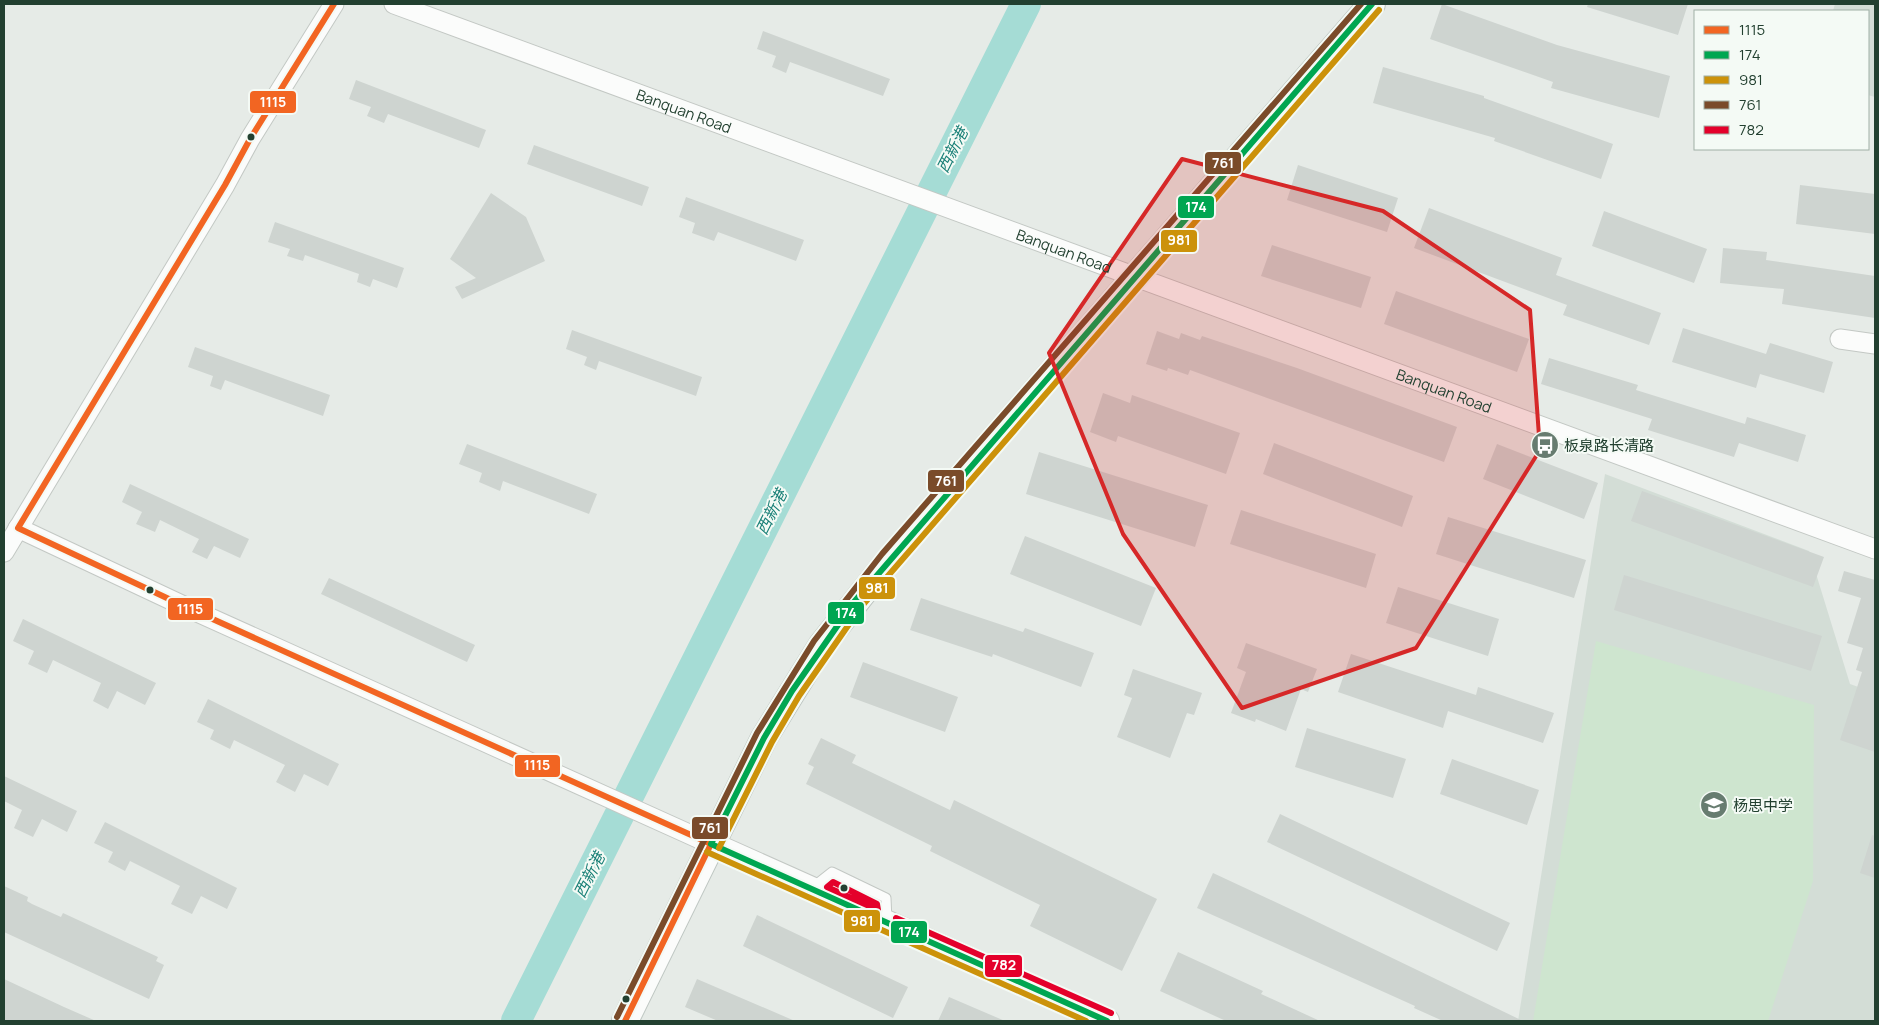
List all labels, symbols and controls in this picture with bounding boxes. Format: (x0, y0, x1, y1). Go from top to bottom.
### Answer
legend (1694, 10, 1869, 150)
text: 1115 (1739, 19, 1765, 40)
text: 174 (1739, 44, 1761, 65)
text: 981 (1739, 69, 1763, 90)
street label: Banquan Road (633, 84, 735, 138)
line badge: 1115 (249, 90, 297, 114)
text: 1115 (260, 92, 286, 111)
text: 761 (1739, 94, 1761, 115)
text: 782 (1739, 119, 1764, 140)
water label: 西新港 (931, 122, 974, 176)
unlabelled marker (246, 132, 256, 142)
line badge: 761 (1204, 151, 1242, 175)
text: 761 (1212, 153, 1234, 172)
line badge: 174 (1177, 195, 1215, 219)
text: 174 (1185, 197, 1207, 216)
street label: Banquan Road (1013, 223, 1115, 278)
line badge: 981 (1160, 229, 1198, 253)
text: 981 (1167, 230, 1191, 249)
street label: Banquan Road (1394, 363, 1495, 418)
bus stop icon: 板泉路长清路 (1530, 430, 1560, 460)
place label: 板泉路长清路 (1564, 435, 1654, 456)
line badge: 761 (927, 469, 965, 493)
text: 761 (935, 471, 957, 490)
water label: 西新港 (750, 484, 793, 538)
line badge: 981 (858, 576, 896, 600)
text: 981 (865, 578, 889, 597)
unlabelled marker (145, 585, 155, 595)
line badge: 1115 (167, 597, 214, 621)
text: 1115 (177, 599, 203, 618)
line badge: 174 (827, 601, 865, 625)
text: 174 (835, 603, 857, 622)
line badge: 1115 (514, 754, 561, 778)
text: 1115 (524, 755, 550, 774)
school or university icon: 杨思中学 (1699, 790, 1729, 820)
place label: 杨思中学 (1733, 795, 1793, 816)
line badge: 761 (691, 816, 729, 840)
text: 761 (699, 818, 721, 837)
water label: 西新港 (568, 847, 611, 901)
unlabelled marker (839, 883, 849, 893)
line badge: 981 (843, 909, 881, 933)
text: 981 (850, 911, 874, 930)
line badge: 174 (890, 920, 928, 944)
text: 174 (898, 922, 920, 941)
line badge: 782 (984, 954, 1023, 978)
text: 782 (992, 955, 1016, 974)
unlabelled marker (621, 994, 631, 1004)

